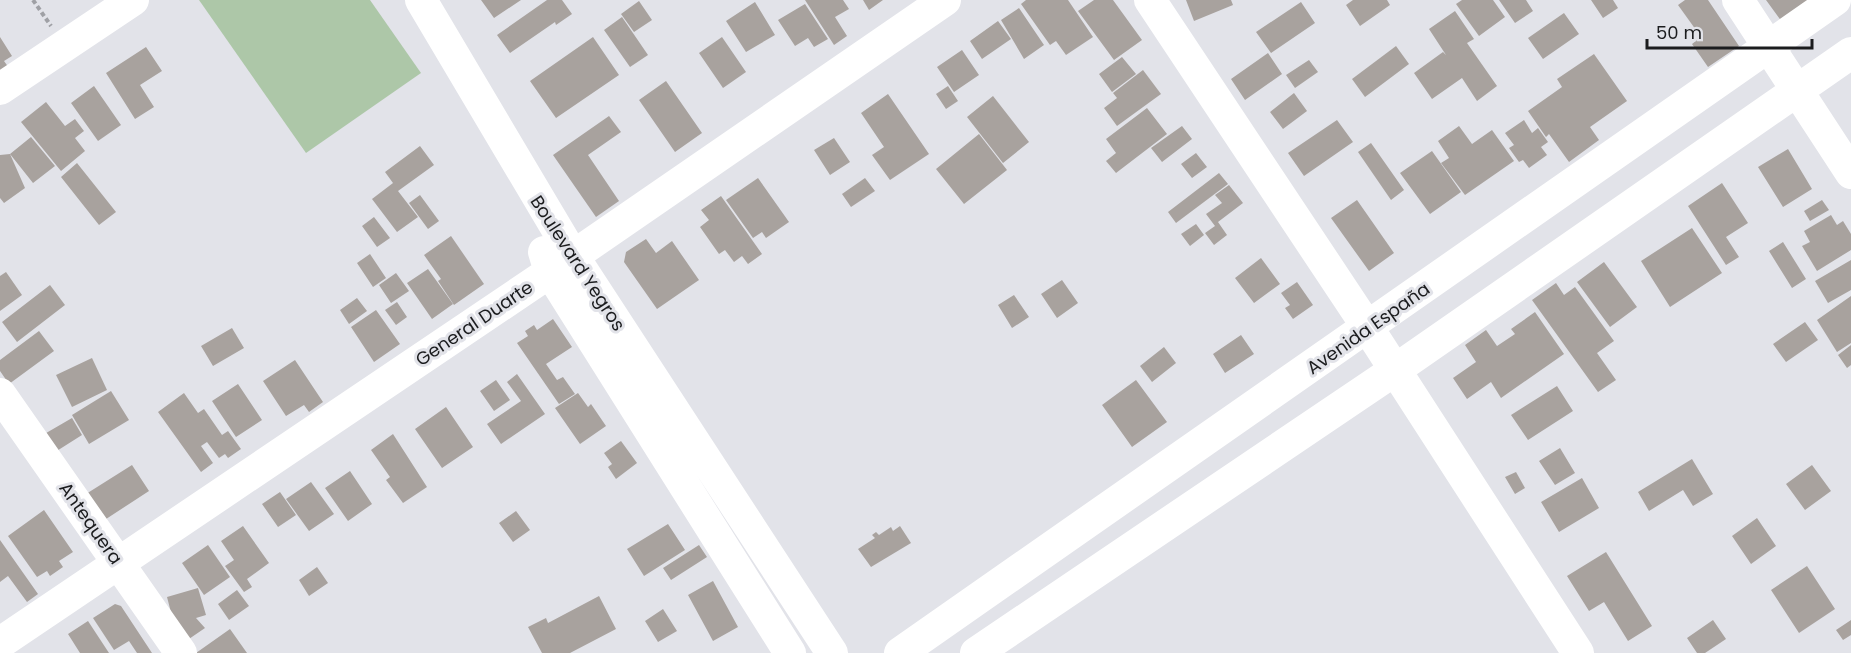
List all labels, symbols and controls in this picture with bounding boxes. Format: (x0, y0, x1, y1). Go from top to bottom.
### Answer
scale bar (1647, 12, 1812, 50)
text: 50 m (1656, 20, 1702, 45)
street label: Boulevard Yegros (525, 190, 631, 336)
street label: General Duarte (410, 274, 538, 372)
street label: Avenida España (1301, 276, 1435, 380)
street label: Antequera (53, 477, 129, 569)

